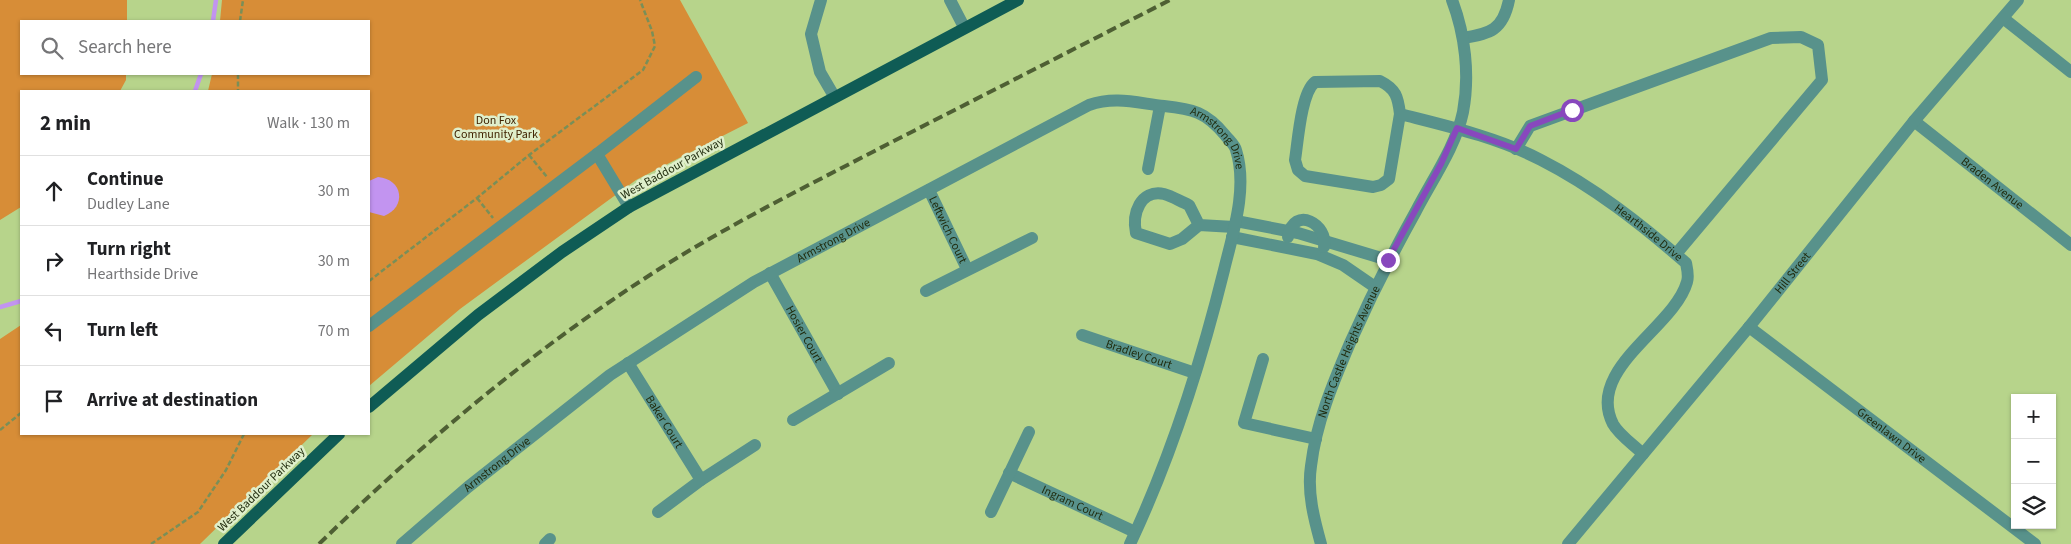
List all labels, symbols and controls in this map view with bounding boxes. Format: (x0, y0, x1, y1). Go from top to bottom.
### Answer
search box (20, 20, 370, 75)
icon: search (38, 34, 66, 62)
text: Search here (78, 34, 172, 61)
route start (1561, 99, 1584, 122)
street label: Armstrong Drive (1188, 103, 1248, 170)
text: 2 min (40, 108, 91, 138)
text: Walk · 130 m (267, 112, 350, 134)
park label: Don Fox Community Park (454, 112, 538, 143)
street label: West Baddour Parkway (618, 133, 727, 204)
street label: Braden Avenue (1957, 153, 2027, 214)
text: Continue (87, 166, 164, 193)
icon: ahead (40, 177, 68, 205)
text: 30 m (318, 180, 350, 202)
text: Dudley Lane (87, 193, 170, 215)
street label: Leftwich Court (924, 193, 971, 266)
street label: Hearthside Drive (1611, 200, 1686, 266)
street label: Armstrong Drive (794, 214, 873, 267)
text: Turn right (87, 236, 171, 263)
icon: right (40, 247, 68, 275)
route end (1377, 249, 1400, 272)
street label: Hill Street (1771, 249, 1815, 298)
text: 30 m (318, 250, 350, 272)
text: Hearthside Drive (87, 263, 198, 285)
street label: North Castle Heights Avenue (1314, 283, 1385, 420)
street label: Hosier Court (781, 303, 827, 366)
icon: left (40, 317, 68, 345)
text: Turn left (87, 317, 158, 344)
text: 70 m (318, 320, 350, 342)
street label: Bradley Court (1103, 336, 1174, 374)
icon: arrive (40, 387, 68, 415)
text: Arrive at destination (87, 387, 258, 414)
street label: Baker Court (641, 392, 687, 452)
map controls (2011, 394, 2056, 529)
button: + (2011, 394, 2056, 439)
street label: Greenlawn Drive (1853, 404, 1929, 467)
street label: Armstrong Drive (460, 433, 534, 496)
button: − (2011, 439, 2056, 484)
street label: West Baddour Parkway (214, 443, 309, 536)
street label: Ingram Court (1039, 481, 1106, 525)
button: layers (2011, 484, 2056, 529)

